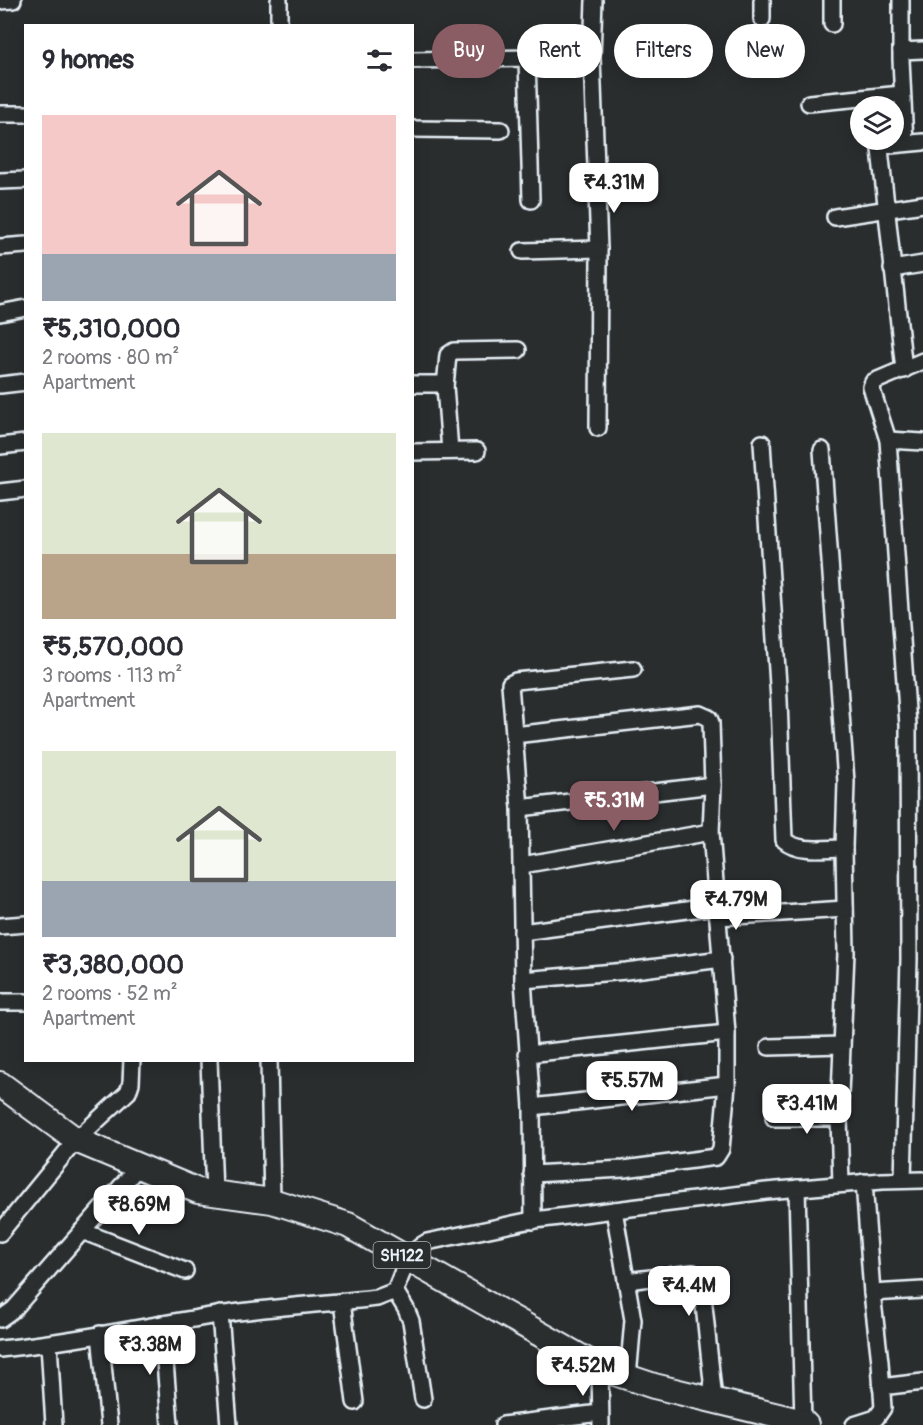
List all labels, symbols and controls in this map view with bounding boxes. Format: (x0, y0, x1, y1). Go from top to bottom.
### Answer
chip: Buy (432, 24, 505, 78)
chip: Rent (517, 24, 602, 78)
chip: Filters (614, 24, 713, 78)
chip: New (725, 24, 805, 78)
text: 9 homes (42, 44, 134, 76)
icon: filters (363, 44, 396, 77)
map controls (850, 96, 904, 150)
button: layers (850, 96, 904, 150)
icon: home (165, 154, 273, 262)
pin: ₹4.31M (565, 163, 663, 214)
text: ₹4.31M (583, 170, 645, 195)
text: ₹5,310,000 (42, 313, 181, 345)
text: 2 rooms · 80 m² (42, 345, 179, 370)
text: Apartment (42, 370, 135, 395)
icon: home (165, 472, 273, 580)
text: ₹5,570,000 (42, 631, 184, 663)
text: 3 rooms · 113 m² (42, 663, 182, 688)
text: Apartment (42, 688, 135, 713)
pin: ₹5.31M (565, 781, 663, 832)
text: ₹5.31M (584, 788, 644, 813)
icon: home (165, 790, 273, 898)
pin: ₹4.79M (687, 880, 785, 931)
text: ₹4.79M (704, 887, 768, 912)
text: ₹3,380,000 (42, 949, 184, 981)
text: 2 rooms · 52 m² (42, 981, 178, 1006)
text: Apartment (42, 1006, 135, 1031)
pin: ₹5.57M (583, 1061, 681, 1112)
text: ₹5.57M (600, 1068, 664, 1093)
pin: ₹3.41M (758, 1084, 856, 1135)
text: ₹3.41M (776, 1091, 838, 1116)
pin: ₹8.69M (90, 1185, 188, 1236)
text: ₹8.69M (108, 1192, 170, 1217)
road number: SH122 (374, 1242, 430, 1268)
pin: ₹4.4M (647, 1266, 731, 1317)
text: ₹4.4M (662, 1273, 716, 1298)
pin: ₹3.38M (101, 1325, 199, 1376)
text: ₹3.38M (118, 1332, 182, 1357)
pin: ₹4.52M (534, 1346, 632, 1397)
text: ₹4.52M (551, 1353, 615, 1378)

